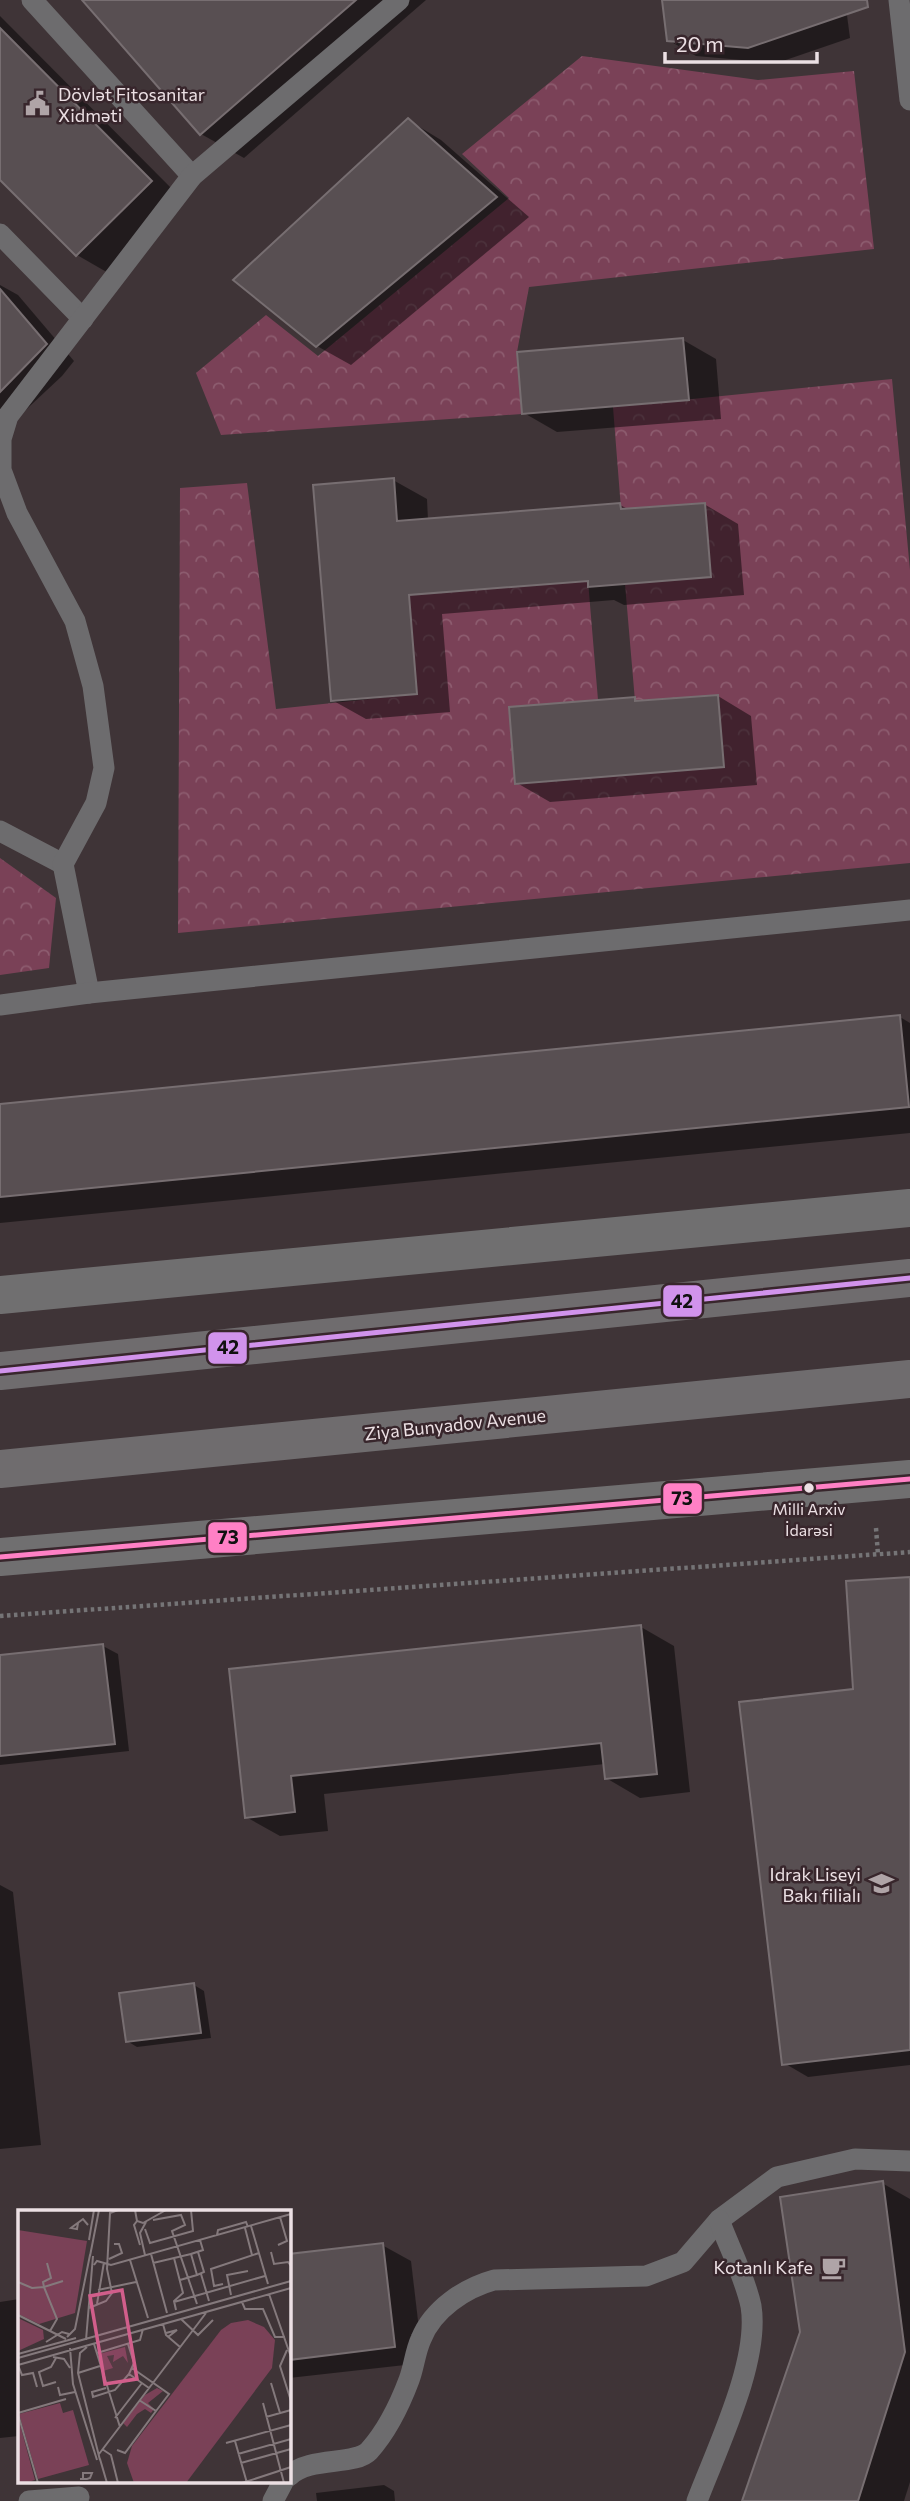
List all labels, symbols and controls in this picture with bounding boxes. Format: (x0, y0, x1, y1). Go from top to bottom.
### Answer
scale bar (665, 21, 817, 65)
text: 20 m (676, 31, 724, 56)
place label: Dövlət Fitosanitar Xidməti (58, 83, 205, 126)
public building icon: Dövlət Fitosanitar Xidməti (24, 90, 52, 118)
line badge: 42 (662, 1284, 703, 1318)
text: 42 (671, 1289, 693, 1312)
line badge: 42 (207, 1331, 248, 1365)
text: 42 (217, 1335, 239, 1358)
street label: Ziya Bunyadov Avenue (363, 1404, 547, 1444)
marker: Milli Arxiv İdarəsi (802, 1481, 816, 1495)
line badge: 73 (662, 1482, 703, 1515)
text: 73 (671, 1486, 693, 1509)
place label: Milli Arxiv İdarəsi (773, 1499, 846, 1539)
line badge: 73 (207, 1521, 248, 1554)
text: 73 (217, 1525, 239, 1548)
place label: Idrak Liseyi Bakı filialı (770, 1863, 861, 1906)
school or university icon: Idrak Liseyi Bakı filialı (867, 1870, 895, 1898)
inset map (18, 2210, 290, 2484)
cafe icon: Kotanlı Kafe (819, 2253, 847, 2281)
place label: Kotanlı Kafe (714, 2256, 813, 2278)

